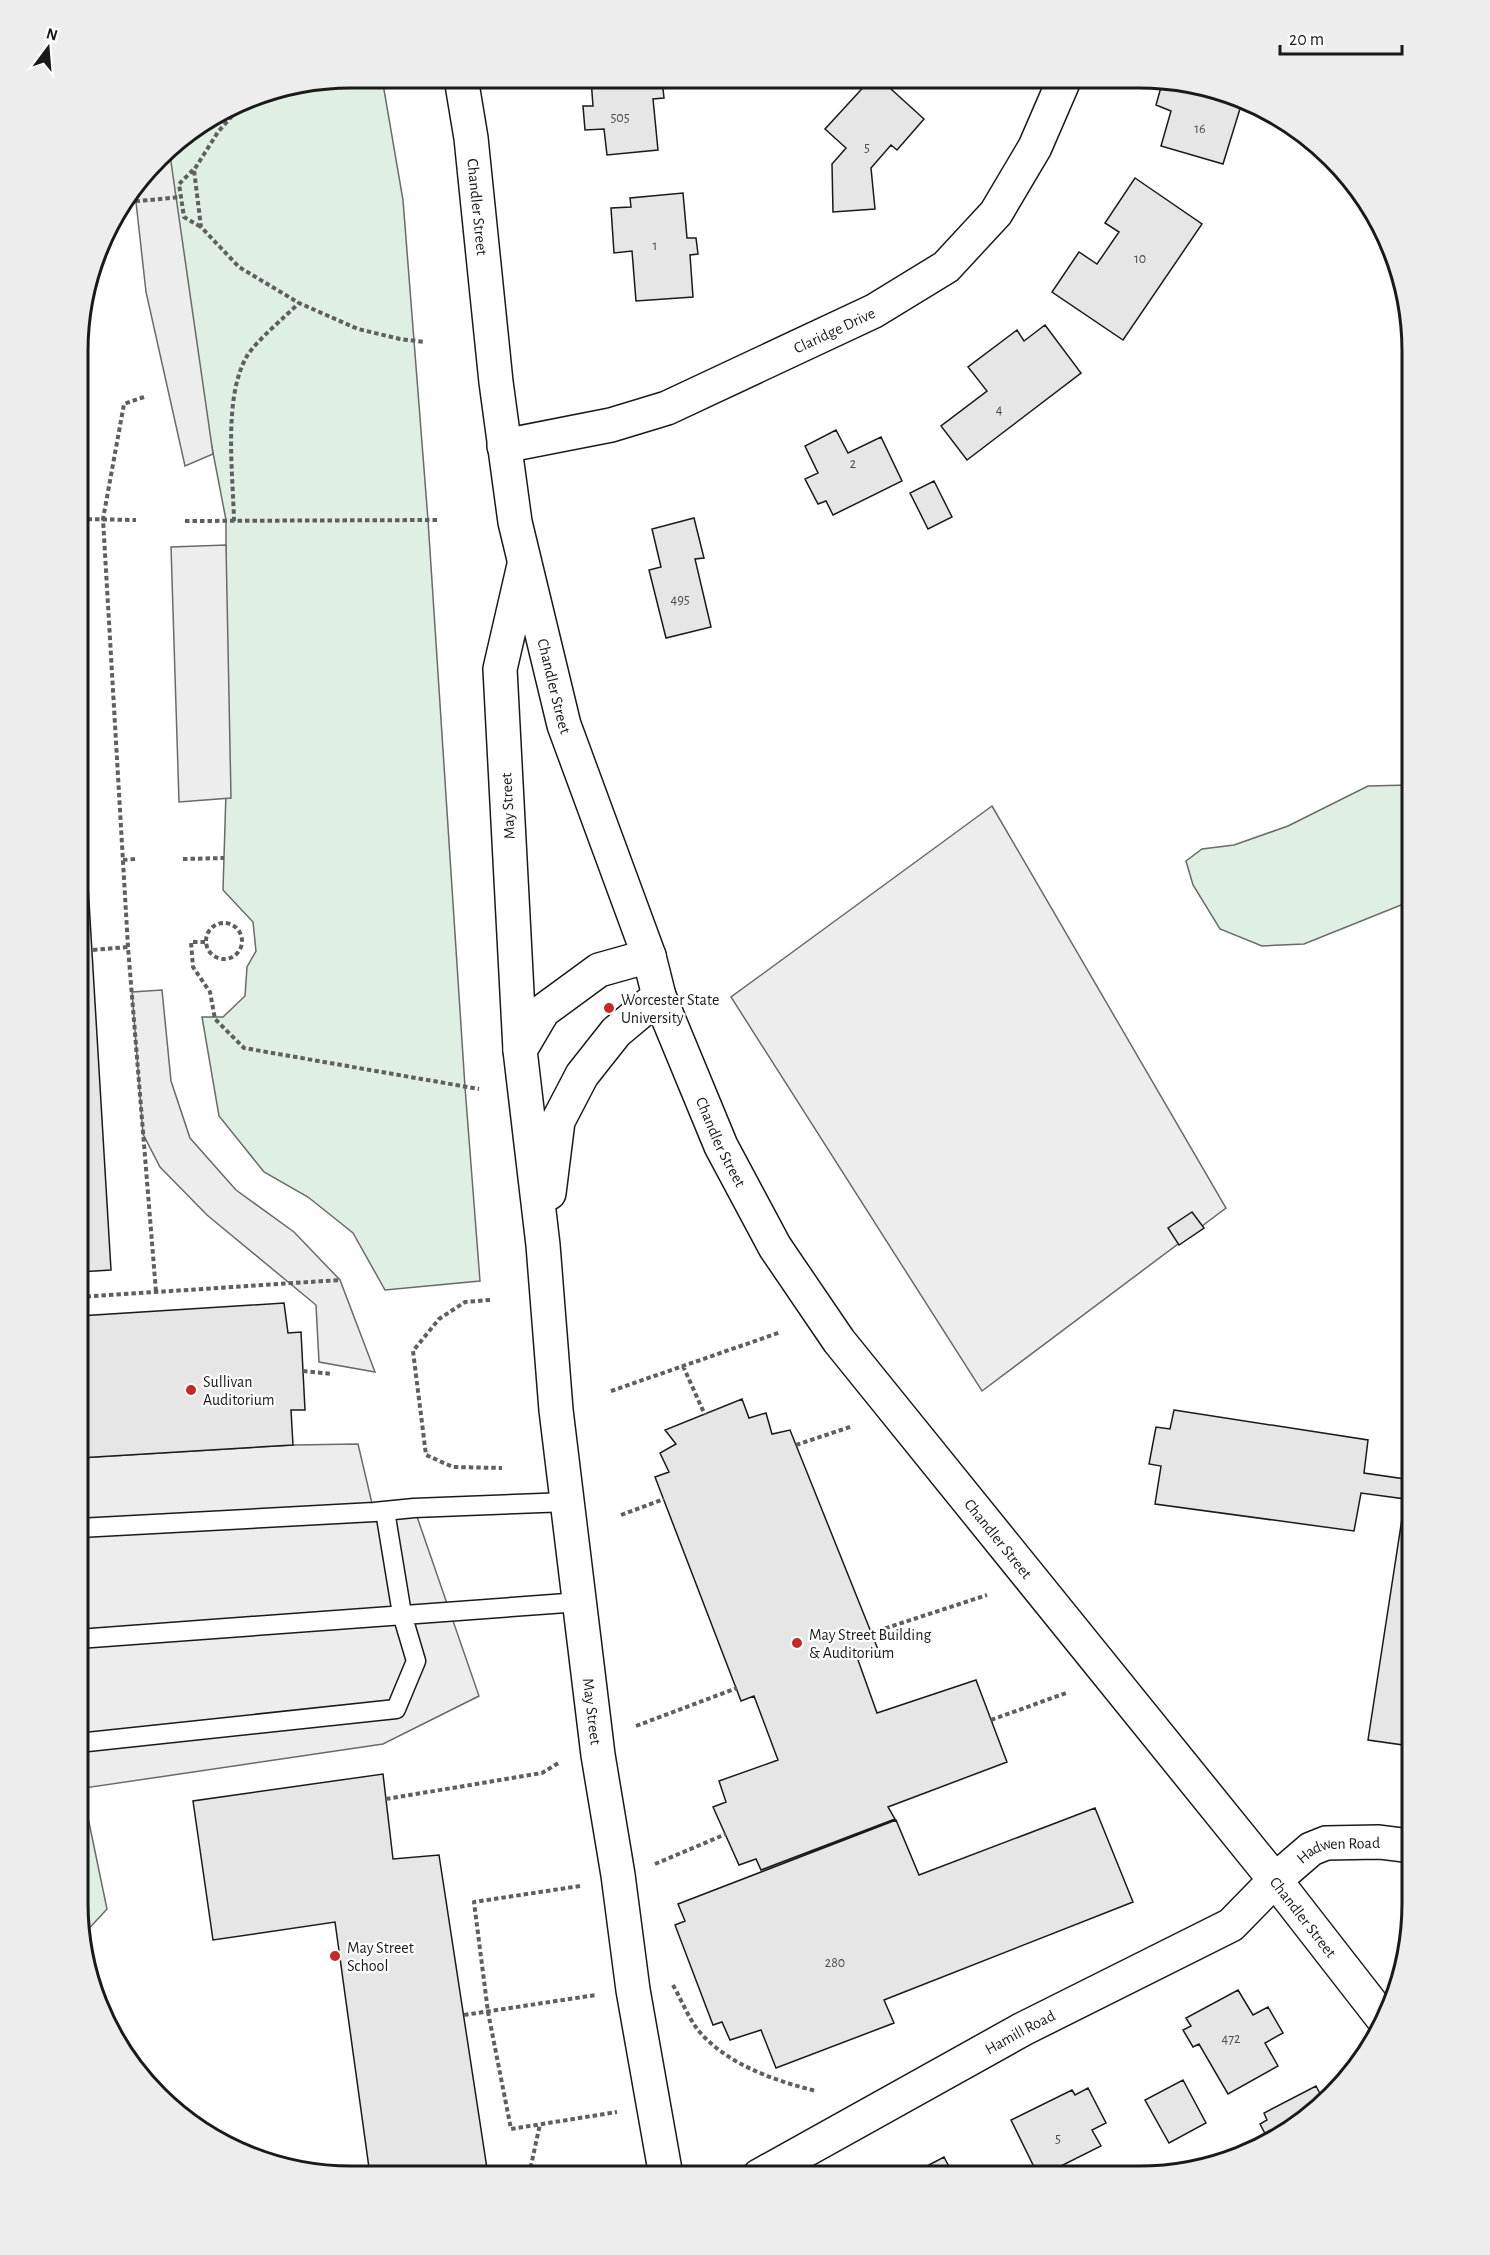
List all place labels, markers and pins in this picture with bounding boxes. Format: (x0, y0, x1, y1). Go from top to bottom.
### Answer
place label: Worcester State University (621, 992, 719, 1027)
marker: Worcester State University (602, 1001, 616, 1015)
place label: Sullivan Auditorium (203, 1374, 275, 1408)
marker: Sullivan Auditorium (184, 1383, 198, 1397)
place label: May Street Building & Auditorium (809, 1627, 931, 1661)
marker: May Street Building & Auditorium (790, 1636, 804, 1650)
place label: May Street School (347, 1940, 414, 1974)
marker: May Street School (328, 1949, 342, 1963)

